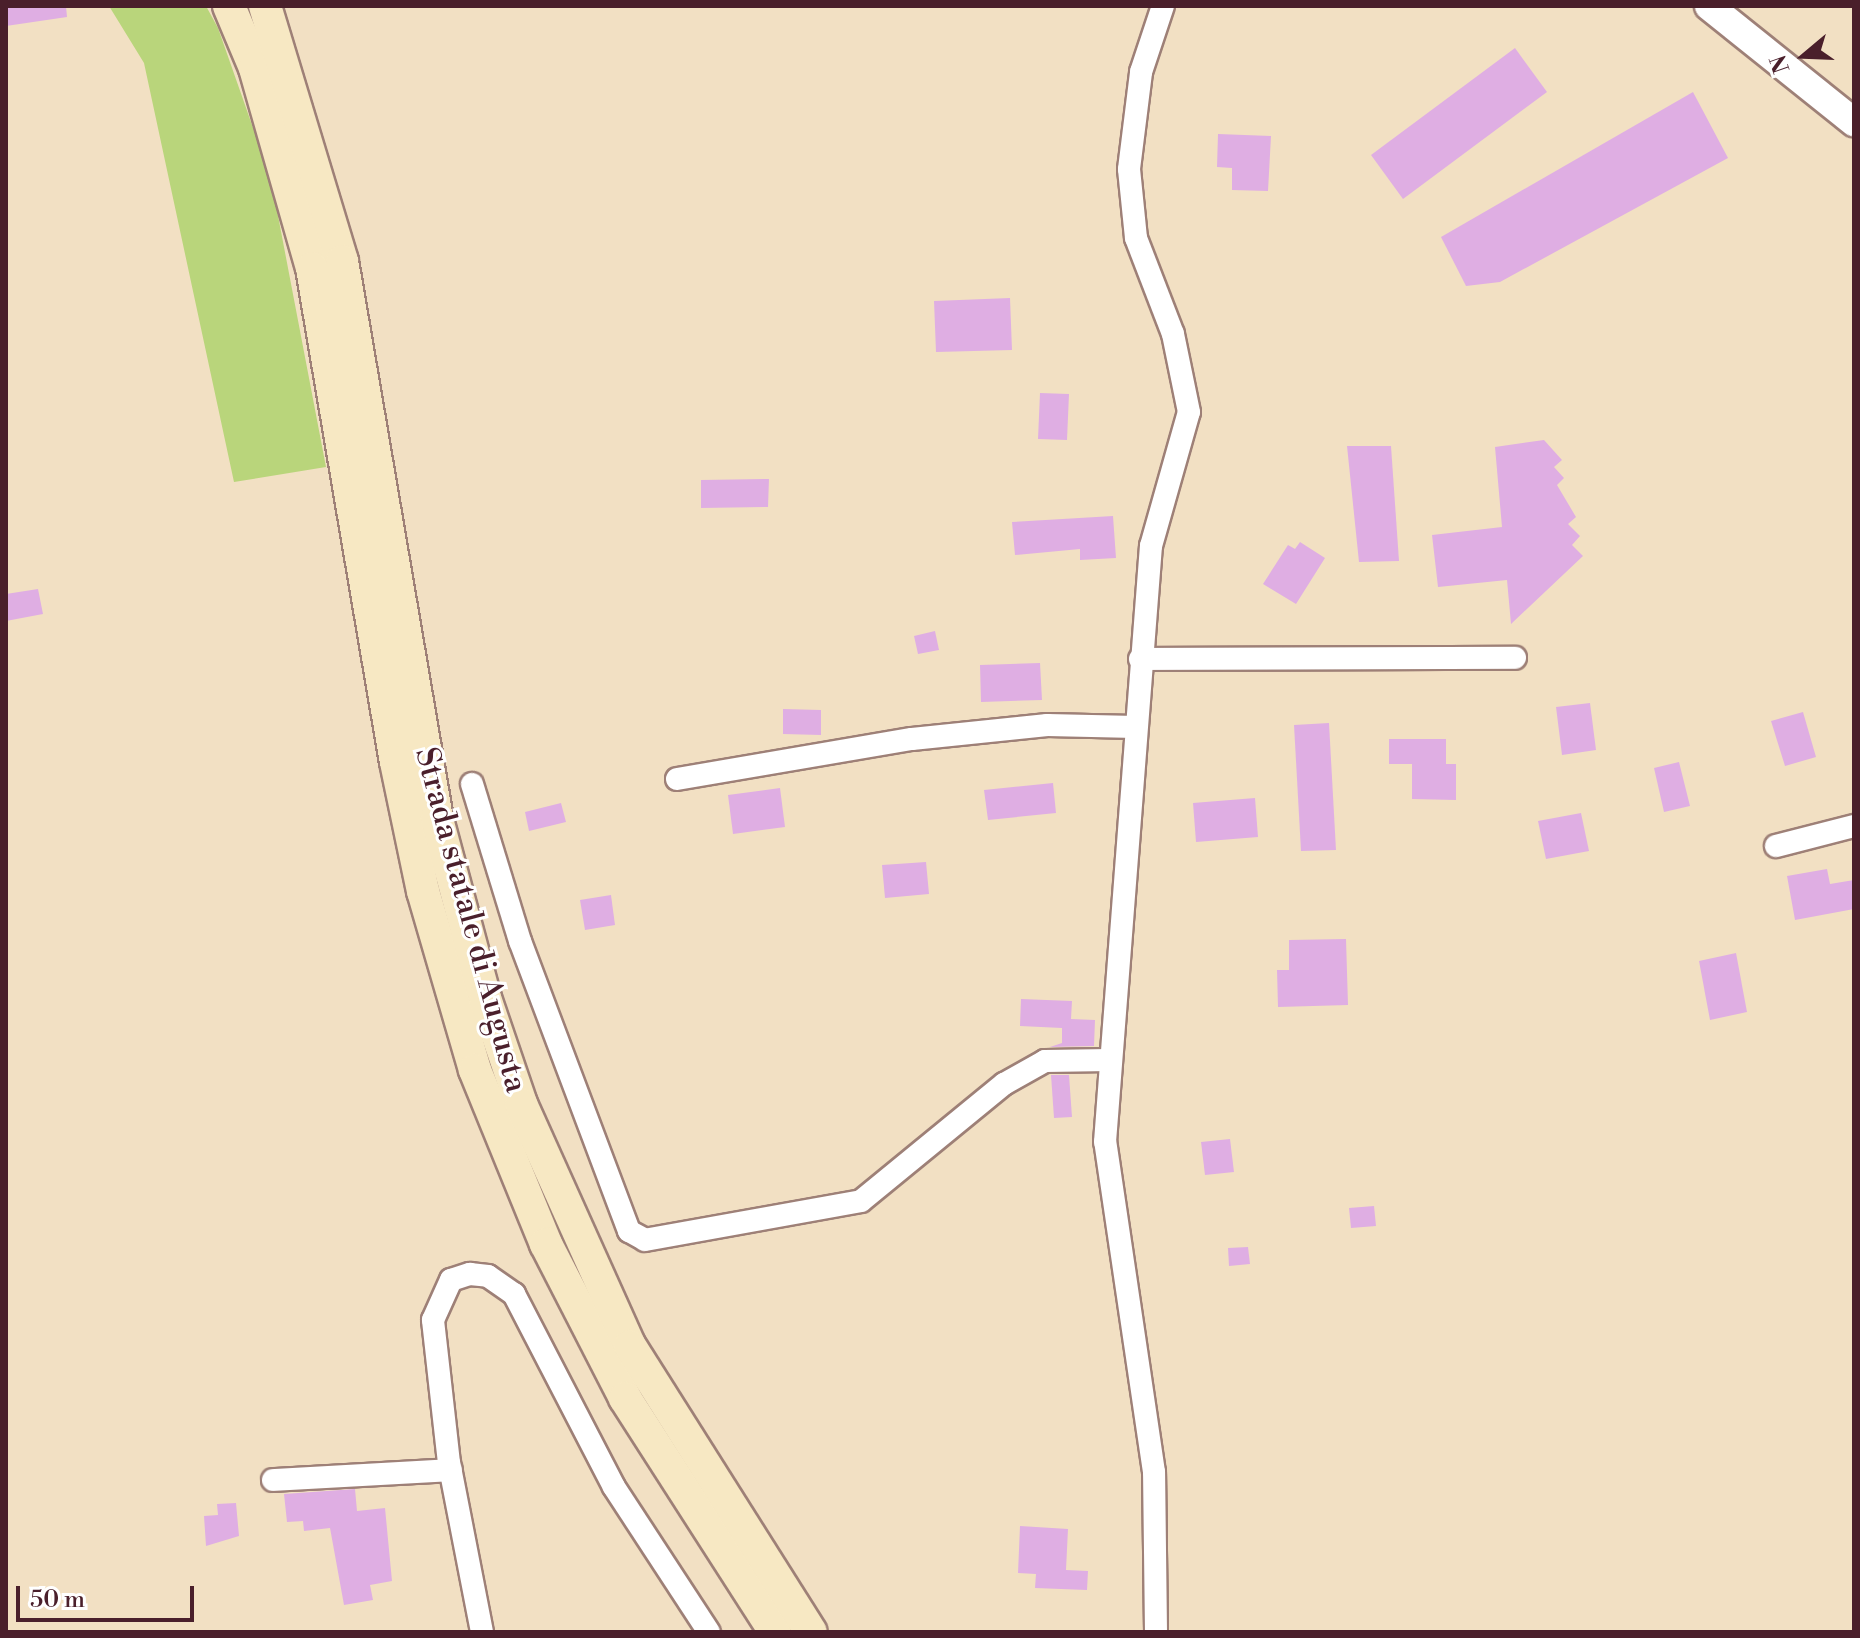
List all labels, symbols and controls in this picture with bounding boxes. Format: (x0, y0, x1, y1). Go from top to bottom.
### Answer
north arrow (1764, 16, 1844, 96)
text: N (1765, 51, 1796, 77)
street label: Strada statale di Augusta (406, 743, 536, 1097)
scale bar (20, 1570, 198, 1620)
text: 50 m (30, 1585, 85, 1615)

